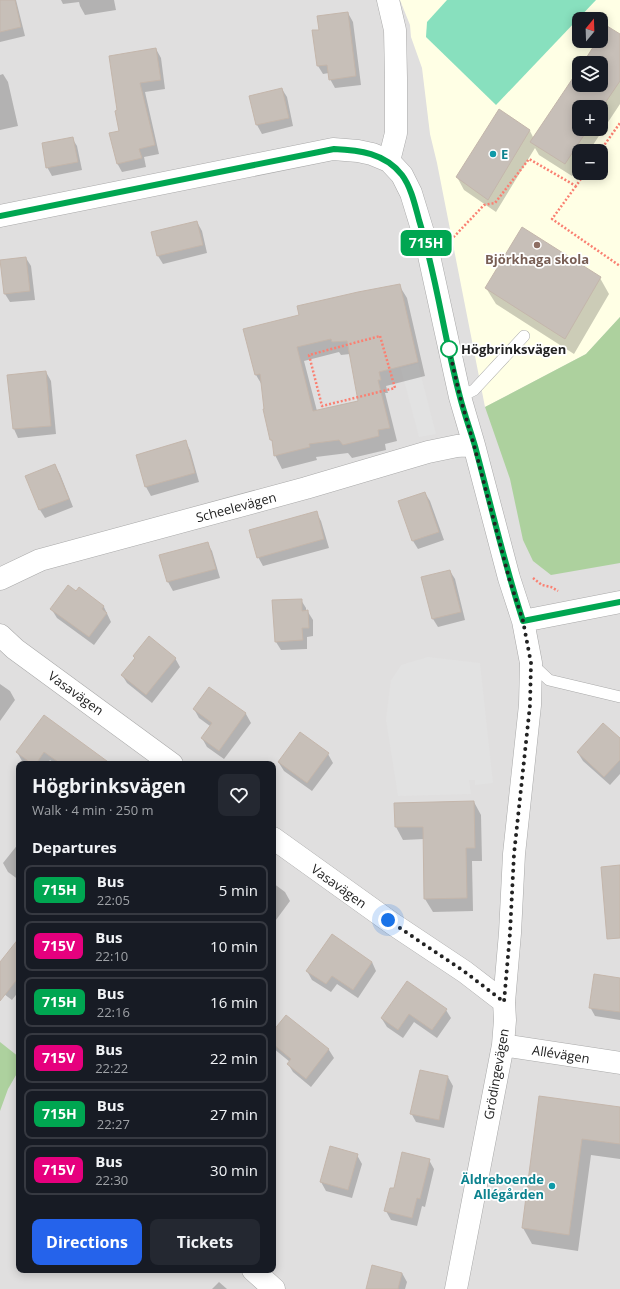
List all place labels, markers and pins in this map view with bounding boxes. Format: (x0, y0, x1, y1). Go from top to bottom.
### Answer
place label: E (501, 145, 508, 163)
marker: E (488, 149, 498, 159)
marker: Björkhaga skola (532, 240, 542, 250)
place label: Björkhaga skola (485, 250, 589, 268)
marker: Högbrinksvägen (440, 340, 458, 358)
place label: Högbrinksvägen (461, 340, 566, 358)
place label: Äldreboende Allégården (461, 1170, 544, 1203)
marker: Äldreboende Allégården (547, 1181, 557, 1191)

